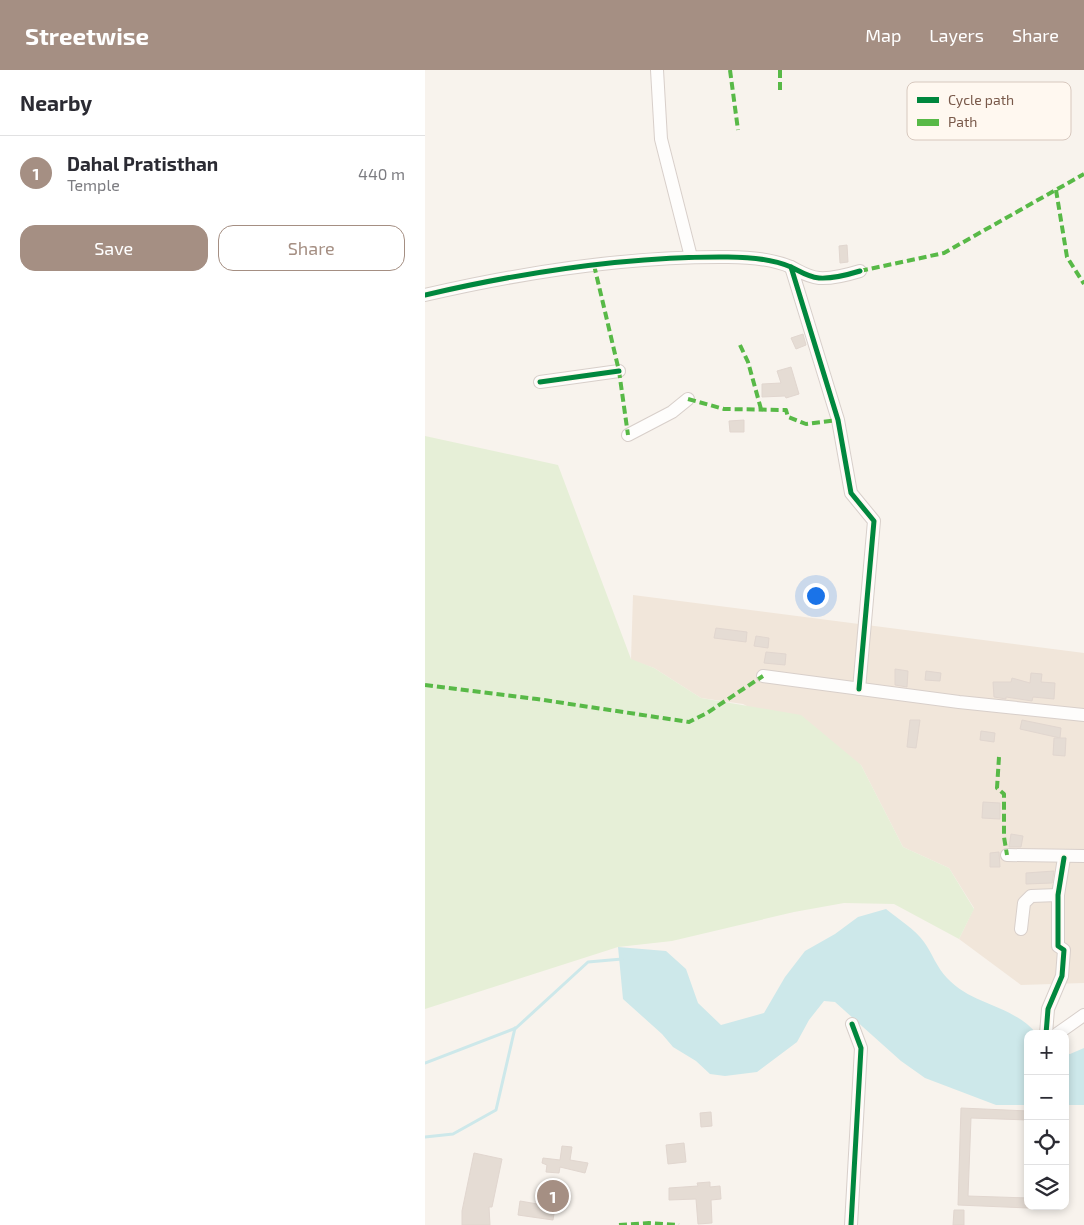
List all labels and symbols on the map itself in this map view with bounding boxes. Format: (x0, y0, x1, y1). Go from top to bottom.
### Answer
legend (907, 82, 1071, 140)
text: Cycle path (948, 91, 1014, 108)
text: Path (948, 113, 977, 130)
your location (803, 583, 829, 609)
pin: 1 (537, 1177, 569, 1215)

